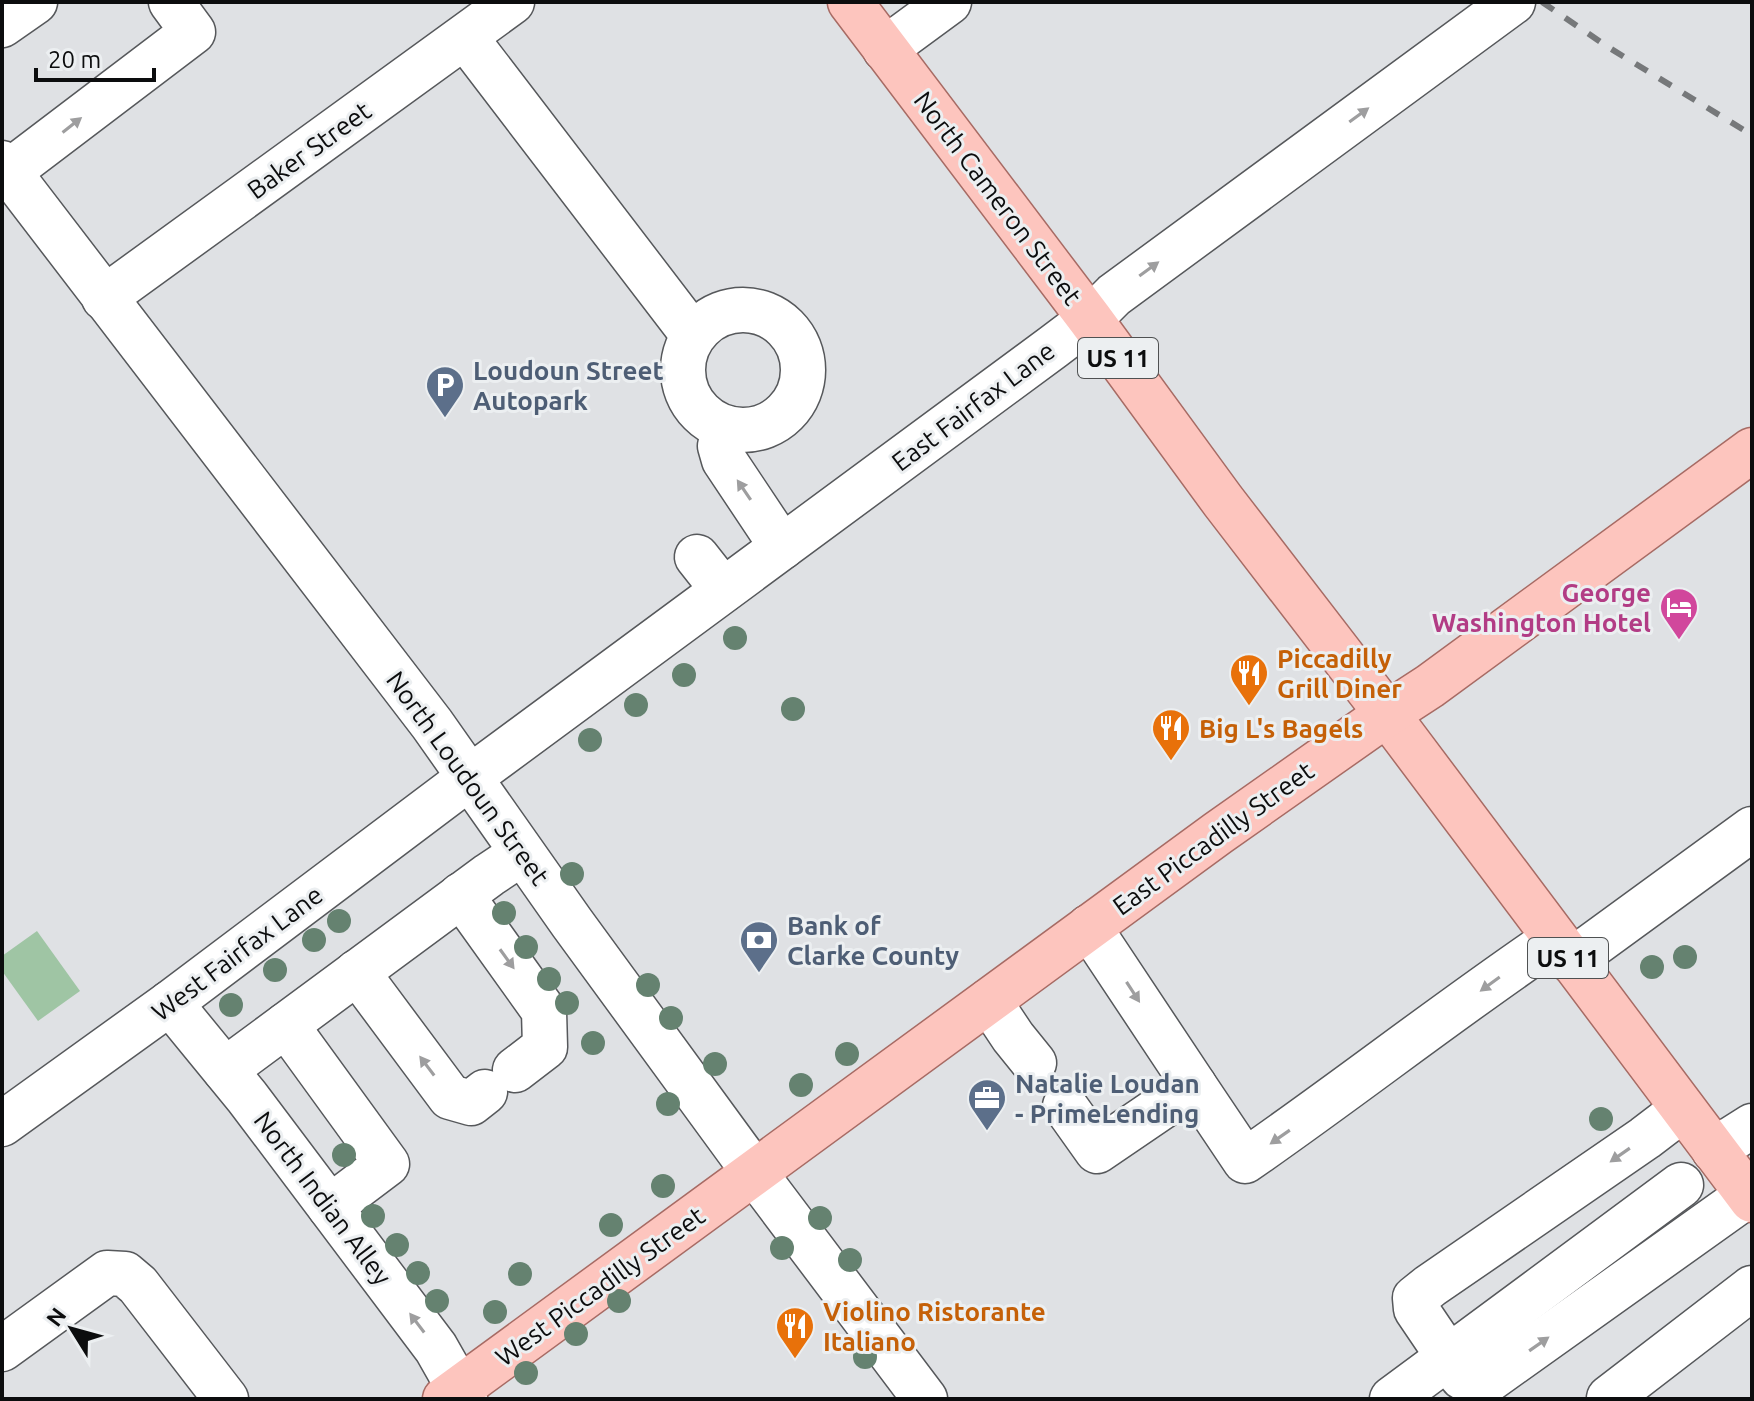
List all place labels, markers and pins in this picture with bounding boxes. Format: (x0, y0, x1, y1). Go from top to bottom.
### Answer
place label: Loudoun Street Autopark (473, 356, 664, 415)
parking icon: Loudoun Street Autopark (424, 364, 466, 419)
place label: George Washington Hotel (1432, 578, 1651, 637)
hotel icon: George Washington Hotel (1658, 586, 1700, 641)
place label: Piccadilly Grill Diner (1277, 644, 1402, 703)
restaurant icon: Piccadilly Grill Diner (1228, 652, 1270, 707)
restaurant icon: Big L's Bagels (1150, 707, 1192, 762)
place label: Big L's Bagels (1199, 714, 1363, 743)
place label: Bank of Clarke County (787, 911, 959, 970)
bank icon: Bank of Clarke County (738, 919, 780, 974)
place label: Natalie Loudan - PrimeLending (1015, 1069, 1200, 1128)
office icon: Natalie Loudan - PrimeLending (966, 1077, 1008, 1132)
place label: Violino Ristorante Italiano (823, 1297, 1046, 1356)
restaurant icon: Violino Ristorante Italiano (774, 1305, 816, 1360)

